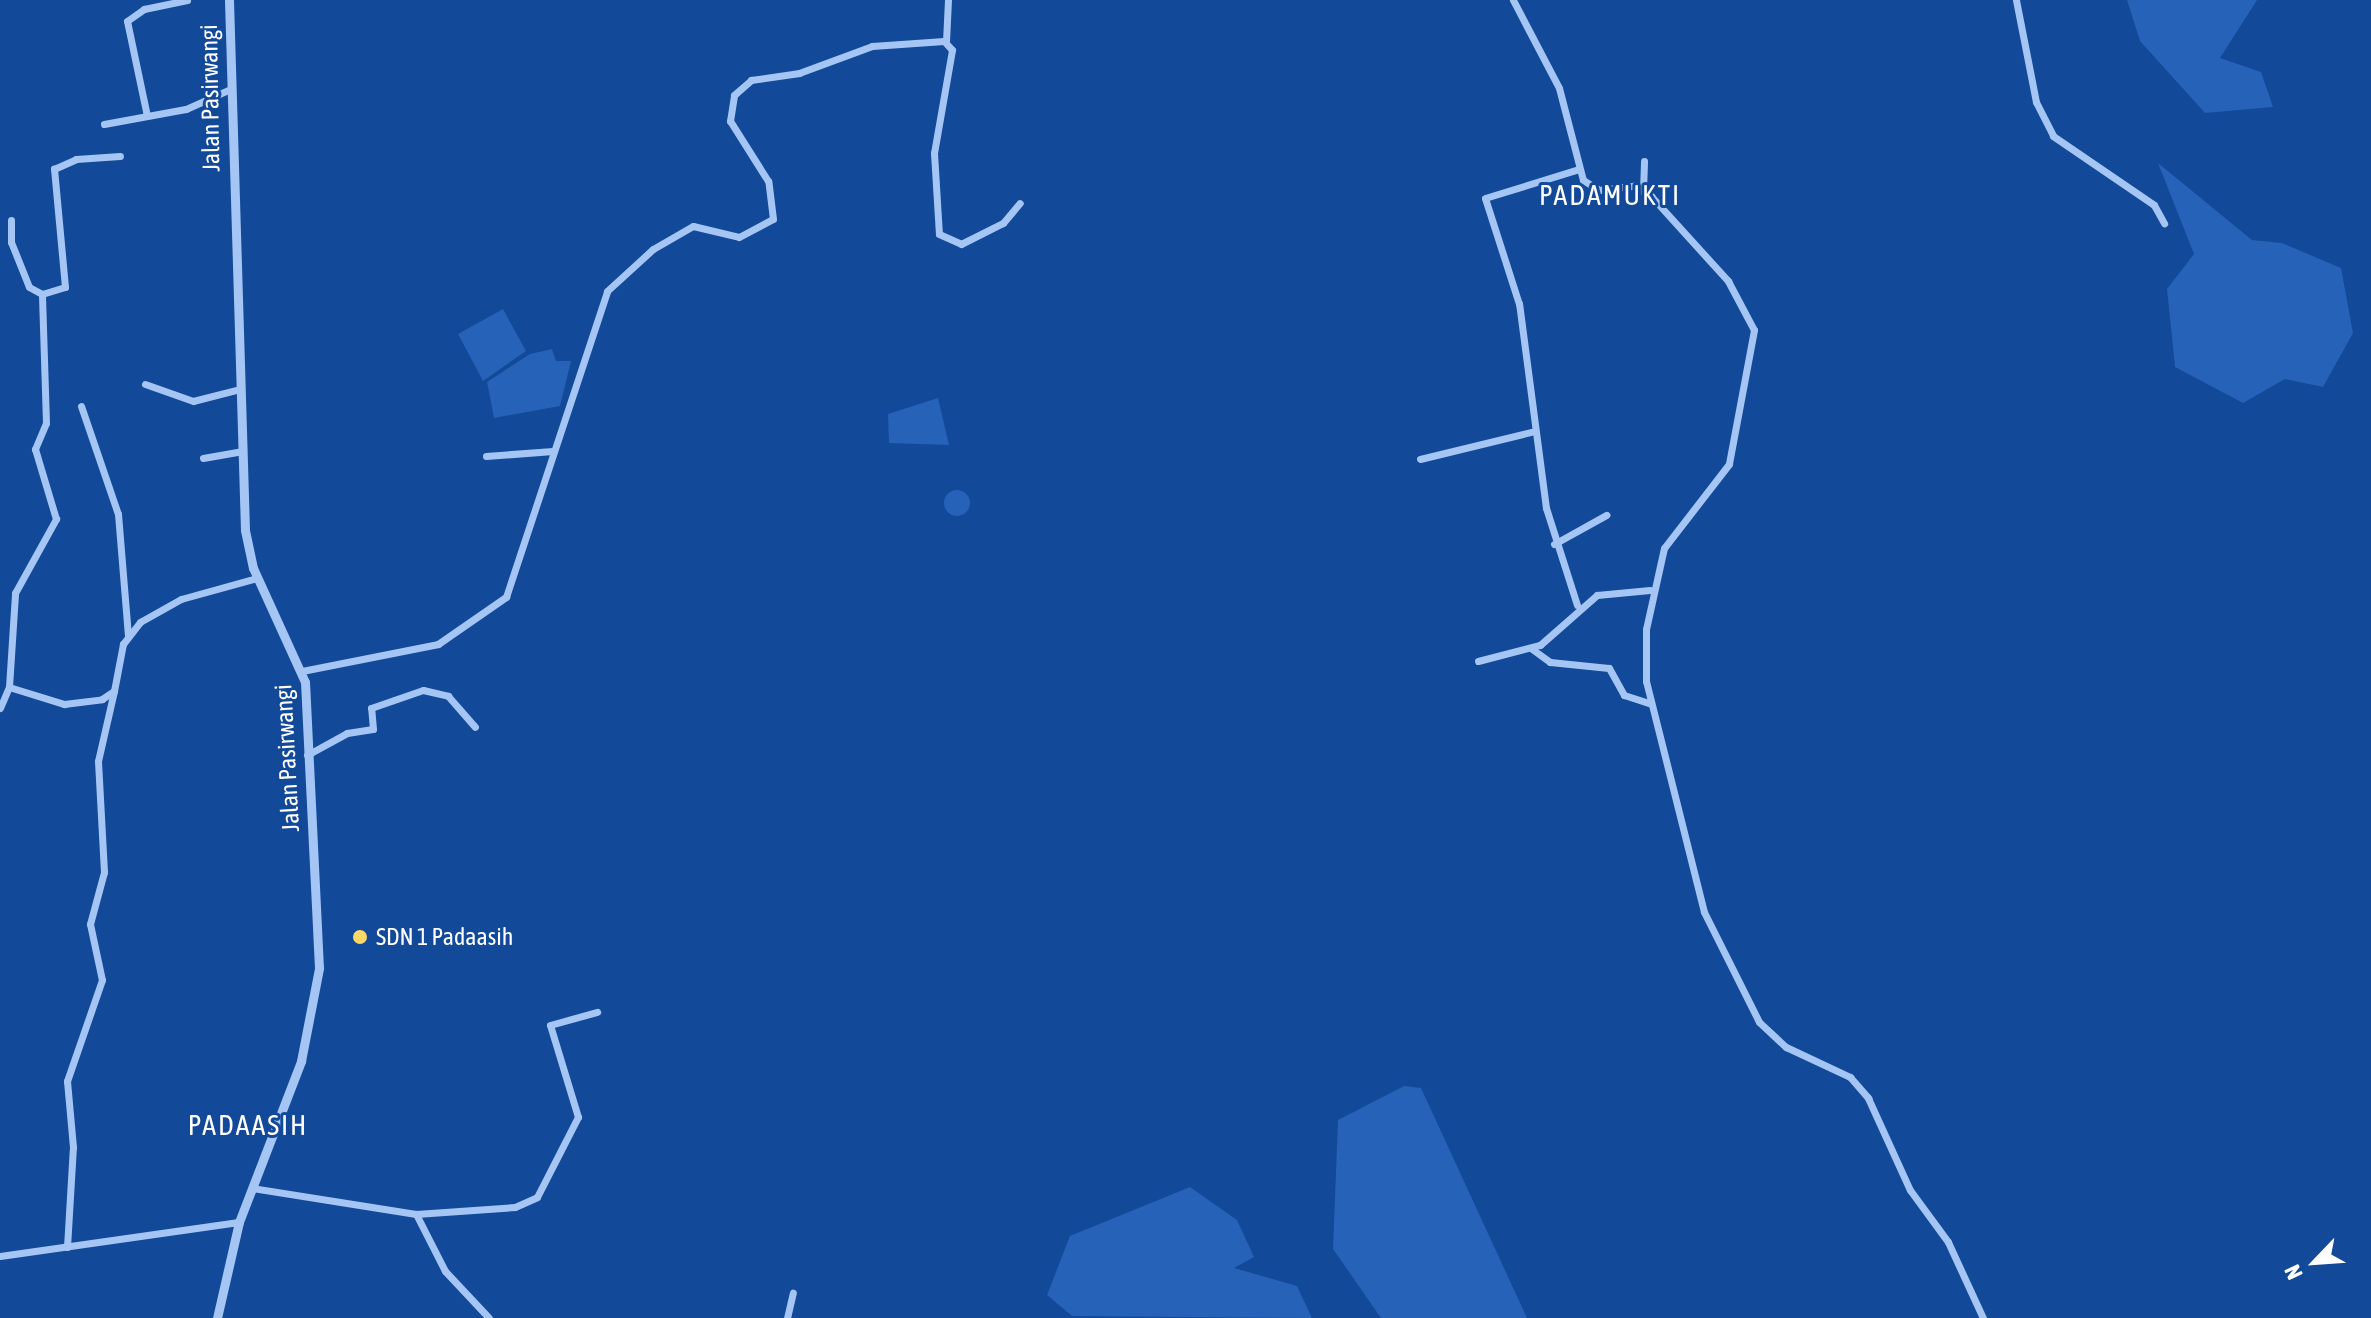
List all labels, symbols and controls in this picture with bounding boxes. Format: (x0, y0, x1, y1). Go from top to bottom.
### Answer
street label: Jalan Pasirwangi (194, 24, 226, 172)
district label: PADAMUKTI (1539, 178, 1681, 212)
street label: Jalan Pasirwangi (269, 684, 305, 832)
place label: SDN 1 Padaasih (376, 923, 513, 951)
marker: SDN 1 Padaasih (351, 928, 369, 946)
district label: PADAASIH (188, 1108, 308, 1142)
north arrow (2275, 1222, 2355, 1302)
text: N (2279, 1261, 2308, 1284)

